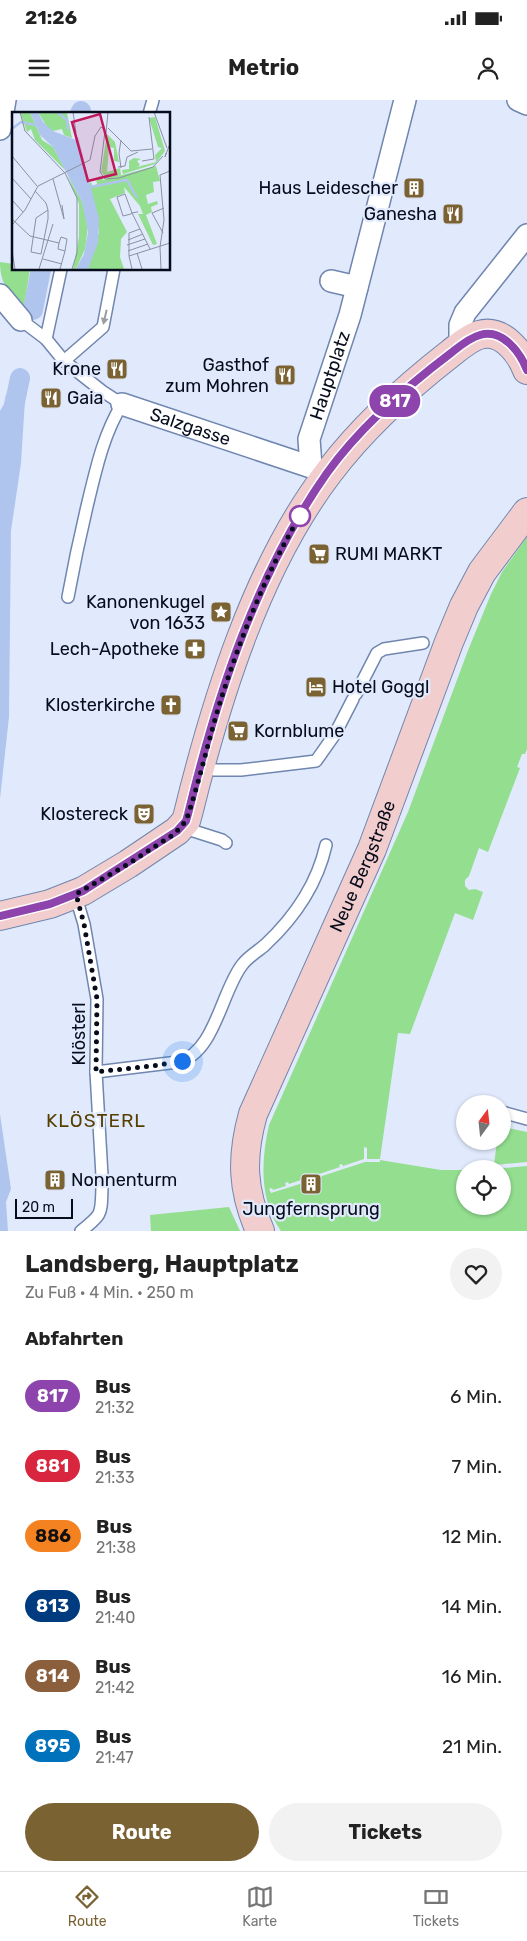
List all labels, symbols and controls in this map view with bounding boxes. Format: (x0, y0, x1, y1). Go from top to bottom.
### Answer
text: 21:26 (25, 6, 77, 29)
icon: menu (25, 54, 53, 82)
text: Metrio (228, 54, 299, 81)
icon: person (474, 54, 502, 82)
inset map (12, 112, 170, 270)
building icon: Haus Leidescher (402, 176, 426, 200)
place label: Haus Leidescher (259, 177, 398, 199)
restaurant icon: Ganesha (441, 202, 465, 226)
place label: Ganesha (364, 203, 437, 225)
one-way arrow (101, 309, 109, 324)
street label: Hauptplatz (305, 328, 355, 423)
place label: Gasthof zum Mohren (165, 354, 269, 397)
restaurant icon: Krone (105, 357, 129, 381)
place label: Krone (52, 358, 101, 380)
restaurant icon: Gasthof zum Mohren (273, 363, 297, 387)
line badge: 817 (366, 385, 424, 417)
restaurant icon: Gaia (39, 386, 63, 410)
place label: Gaia (67, 387, 104, 409)
text: 817 (379, 390, 411, 412)
street label: Salzgasse (147, 403, 233, 450)
unlabelled marker (289, 505, 311, 527)
supermarket icon: RUMI MARKT (307, 542, 331, 566)
place label: RUMI MARKT (335, 543, 442, 565)
place label: Kanonenkugel von 1633 (86, 591, 205, 634)
place icon: Kanonenkugel von 1633 (209, 600, 233, 624)
pharmacy icon: Lech-Apotheke (183, 637, 207, 661)
place label: Lech-Apotheke (50, 638, 179, 660)
hotel icon: Hotel Goggl (304, 675, 328, 699)
place label: Hotel Goggl (332, 676, 429, 698)
church icon: Klosterkirche (159, 693, 183, 717)
place label: Klosterkirche (45, 694, 155, 716)
supermarket icon: Kornblume (226, 719, 250, 743)
place label: Kornblume (254, 720, 344, 742)
street label: Neue Bergstraße (325, 797, 400, 936)
theatre icon: Klostereck (132, 802, 156, 826)
place label: Klostereck (40, 803, 129, 825)
street label: Klösterl (68, 1002, 90, 1066)
your location (170, 1049, 195, 1074)
north arrow (456, 1095, 511, 1150)
map controls (456, 1095, 511, 1215)
district label: KLÖSTERL (46, 1109, 146, 1132)
button: locate (456, 1160, 511, 1215)
building icon: Nonnenturm (43, 1168, 67, 1192)
place label: Nonnenturm (71, 1169, 177, 1191)
building icon: Jungfernsprung (299, 1172, 323, 1196)
scale bar (15, 1196, 72, 1219)
place label: Jungfernsprung (242, 1198, 380, 1220)
text: 20 m (22, 1199, 55, 1216)
button: heart (450, 1248, 502, 1300)
text: Landsberg, Hauptplatz (25, 1250, 299, 1278)
text: Zu Fuß · 4 Min. · 250 m (25, 1283, 194, 1302)
text: Abfahrten (25, 1327, 123, 1350)
text: Bus (95, 1375, 131, 1398)
text: 817 (37, 1385, 68, 1407)
text: 6 Min. (450, 1385, 502, 1408)
text: 21:32 (95, 1398, 134, 1417)
text: Bus (95, 1445, 131, 1468)
text: 881 (36, 1455, 69, 1477)
text: 7 Min. (452, 1455, 502, 1478)
text: 21:33 (95, 1468, 135, 1487)
text: Bus (96, 1515, 132, 1538)
text: 886 (35, 1525, 71, 1547)
text: 12 Min. (442, 1525, 502, 1548)
text: 21:38 (96, 1538, 136, 1557)
text: Bus (95, 1585, 131, 1608)
text: 813 (36, 1595, 69, 1617)
text: 14 Min. (441, 1595, 502, 1618)
text: 21:40 (95, 1608, 135, 1627)
text: Bus (95, 1655, 131, 1678)
text: 814 (36, 1665, 69, 1687)
text: 16 Min. (442, 1665, 502, 1688)
text: 21:42 (95, 1678, 135, 1697)
text: Bus (95, 1725, 131, 1748)
text: 895 (35, 1735, 70, 1757)
text: 21 Min. (442, 1735, 502, 1758)
text: 21:47 (95, 1748, 134, 1767)
button: Route (25, 1803, 259, 1861)
button: Tickets (269, 1803, 502, 1861)
tab: Route (68, 1883, 107, 1930)
tab: Karte (242, 1883, 277, 1930)
tab: Tickets (413, 1883, 459, 1930)

